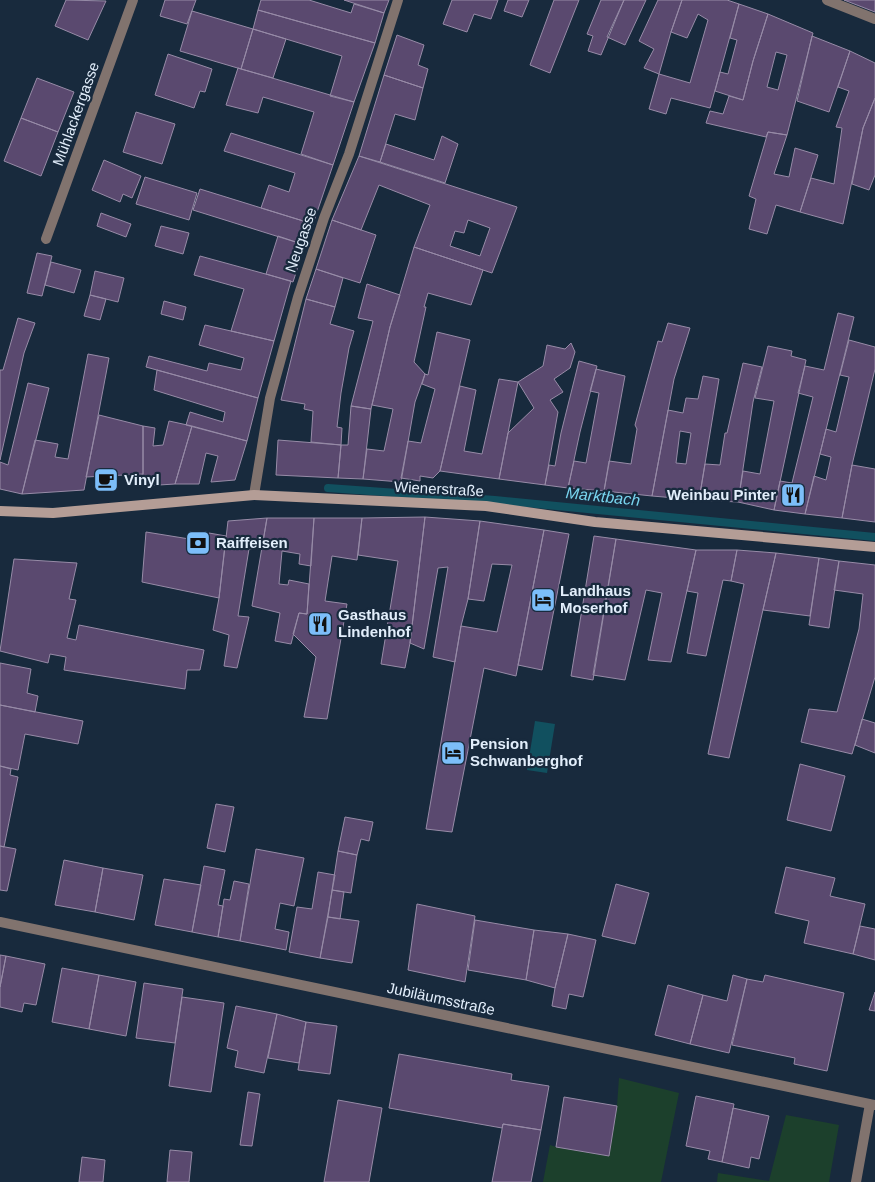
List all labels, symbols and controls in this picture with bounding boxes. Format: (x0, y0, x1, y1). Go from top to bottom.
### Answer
street label: Mühlackergasse (49, 60, 102, 168)
street label: Neugasse (281, 205, 320, 275)
cafe icon: Vinyl (93, 467, 119, 493)
place label: Vinyl (124, 471, 160, 488)
street label: Wienerstraße (394, 478, 484, 499)
restaurant icon: Weinbau Pinter (780, 482, 806, 508)
water label: Marktbach (565, 484, 641, 509)
place label: Weinbau Pinter (667, 486, 776, 503)
bank icon: Raiffeisen (185, 530, 211, 556)
place label: Raiffeisen (216, 534, 288, 551)
place label: Landhaus Moserhof (560, 582, 631, 616)
hotel icon: Landhaus Moserhof (530, 587, 556, 613)
place label: Gasthaus Lindenhof (338, 606, 411, 640)
restaurant icon: Gasthaus Lindenhof (307, 611, 333, 637)
place label: Pension Schwanberghof (470, 735, 584, 769)
hotel icon: Pension Schwanberghof (440, 740, 466, 766)
street label: Jubiläumsstraße (386, 979, 497, 1018)

